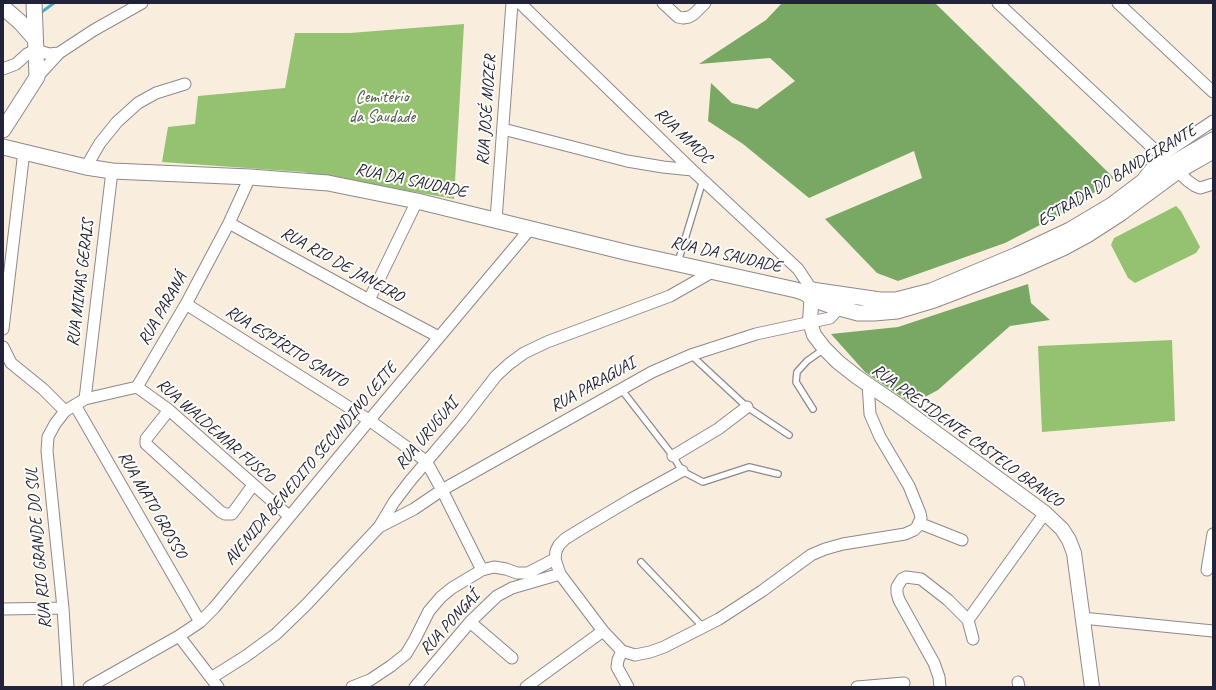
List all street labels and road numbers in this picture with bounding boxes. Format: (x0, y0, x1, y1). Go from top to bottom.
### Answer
street label: RUA JOSÉ MOZER (473, 54, 501, 166)
street label: RUA MMDC (650, 104, 716, 168)
street label: ESTRADA DO BANDEIRANTE (1034, 120, 1200, 232)
street label: RUA DA SAUDADE (354, 159, 468, 203)
street label: RUA MINAS GERAIS (63, 218, 99, 348)
street label: RUA RIO DE JANEIRO (277, 223, 407, 307)
street label: RUA DA SAUDADE (669, 232, 783, 278)
street label: RUA PARANÁ (134, 269, 192, 349)
street label: RUA ESPÍRITO SANTO (222, 302, 350, 392)
street label: RUA PARAGUAI (547, 353, 639, 417)
street label: AVENIDA BENEDITO SECUNDINO LEITE (220, 359, 402, 569)
street label: RUA PRESIDENTE CASTELO BRANCO (868, 360, 1066, 512)
street label: RUA WALDEMAR FUSCO (152, 374, 278, 488)
street label: RUA URUGUAI (391, 394, 463, 474)
street label: RUA MATO GROSSO (113, 448, 191, 562)
street label: RUA RIO GRANDE DO SUL (22, 467, 56, 629)
street label: RUA PONGAÍ (416, 587, 484, 659)

